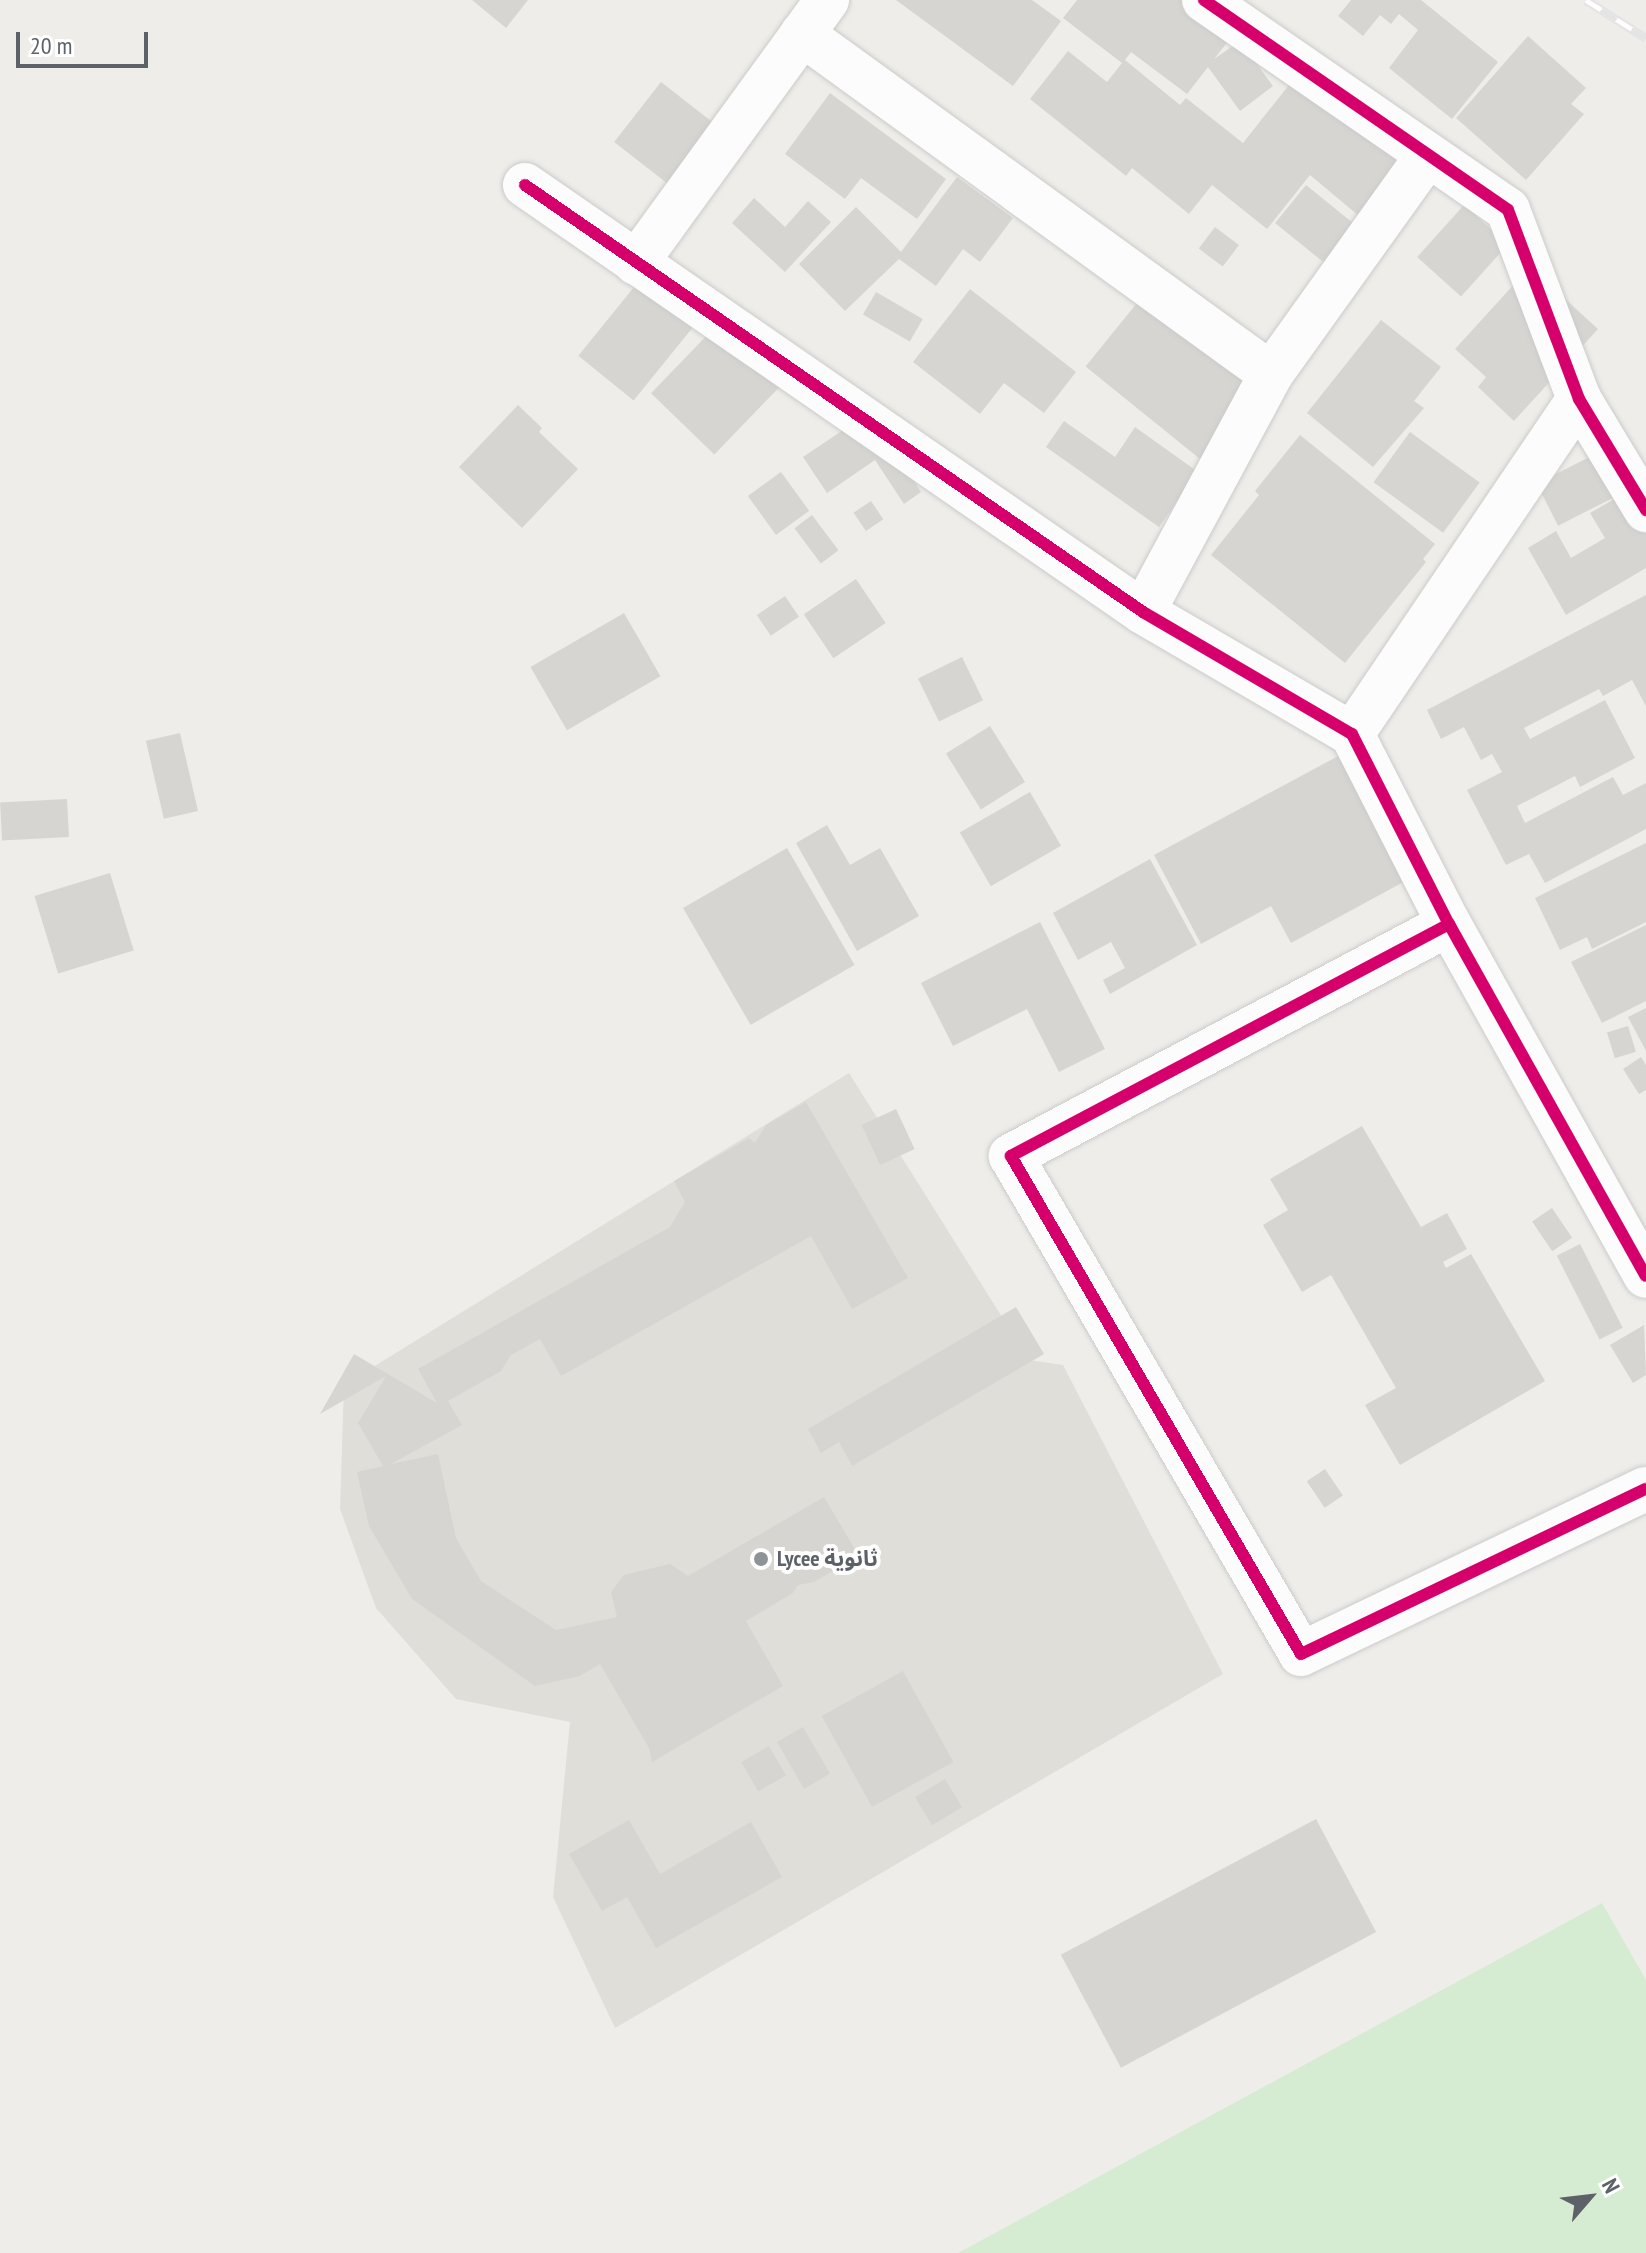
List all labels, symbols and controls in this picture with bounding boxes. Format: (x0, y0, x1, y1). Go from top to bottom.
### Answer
scale bar (20, 16, 152, 66)
text: 20 m (30, 30, 72, 61)
place label: Lycee ثانوية (777, 1546, 878, 1572)
marker: Lycee ثانوية (752, 1550, 770, 1568)
north arrow (1550, 2157, 1630, 2237)
text: N (1596, 2174, 1626, 2198)

